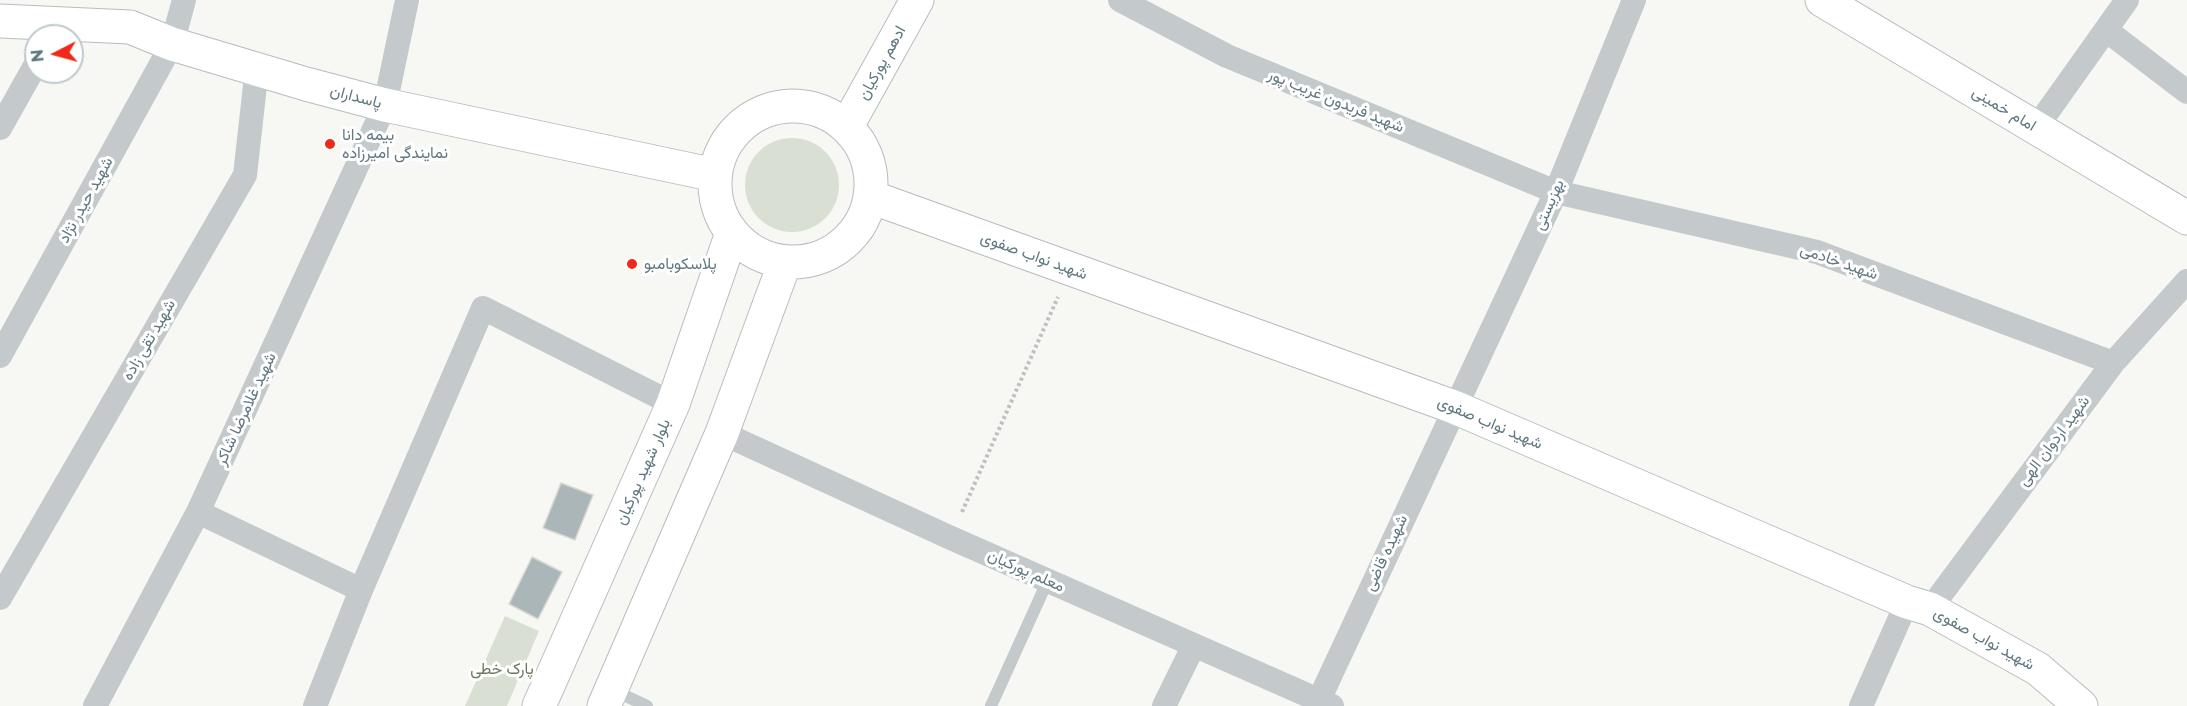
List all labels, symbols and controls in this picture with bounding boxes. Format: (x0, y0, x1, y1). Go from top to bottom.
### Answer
street label: ادهم پورکیان (854, 23, 910, 103)
north arrow (24, 24, 84, 84)
text: N (27, 48, 48, 63)
street label: شهید فریدون غریب پور (1265, 65, 1407, 137)
street label: پاسداران (328, 81, 384, 113)
street label: امام خمینی (1968, 82, 2040, 136)
place label: بیمه دانا نمایندگی امیرزاده (342, 125, 448, 163)
marker: بیمه دانا نمایندگی امیرزاده (323, 137, 337, 151)
street label: شهید حیدر نژاد (55, 154, 117, 246)
street label: بهزیستی (1529, 177, 1569, 233)
street label: شهید نواب صفوی (978, 228, 1090, 284)
street label: شهید خادمی (1798, 240, 1880, 284)
place label: پلاسکوبامبو (644, 254, 717, 274)
marker: پلاسکوبامبو (625, 257, 639, 271)
street label: شهید تقی زاده (118, 296, 180, 384)
street label: شهید غلامرضا شاکر (211, 349, 281, 469)
street label: شهید نواب صفوی (1435, 392, 1545, 454)
street label: شهید اردوان الهی (2014, 392, 2094, 490)
street label: بلوار شهید پورکیان (611, 416, 675, 528)
street label: شهیده قاضی (1360, 512, 1412, 594)
street label: معلم پورکیان (985, 546, 1067, 596)
street label: شهید نواب صفوی (1930, 603, 2038, 675)
park label: پارک خطی (470, 659, 534, 679)

